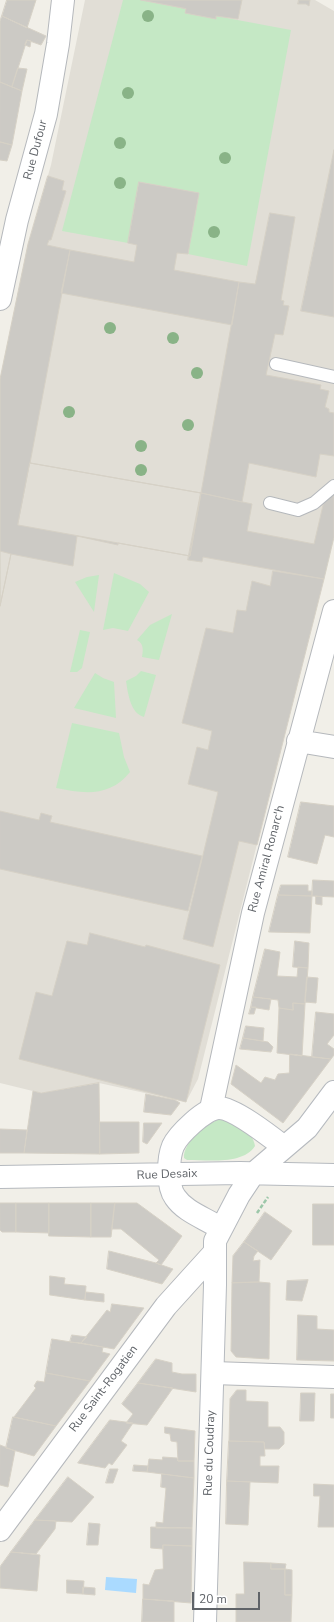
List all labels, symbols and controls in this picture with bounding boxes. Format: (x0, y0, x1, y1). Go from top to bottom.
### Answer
street label: Rue Dufour (21, 118, 51, 182)
street label: Rue Amiral Ronarc'h (246, 804, 288, 914)
street label: Rue Desaix (136, 1167, 198, 1183)
street label: Rue Saint-Rogatien (67, 1343, 141, 1435)
street label: Rue du Coudray (201, 1410, 219, 1496)
scale bar (194, 1584, 262, 1610)
text: 20 m (199, 1591, 227, 1607)

